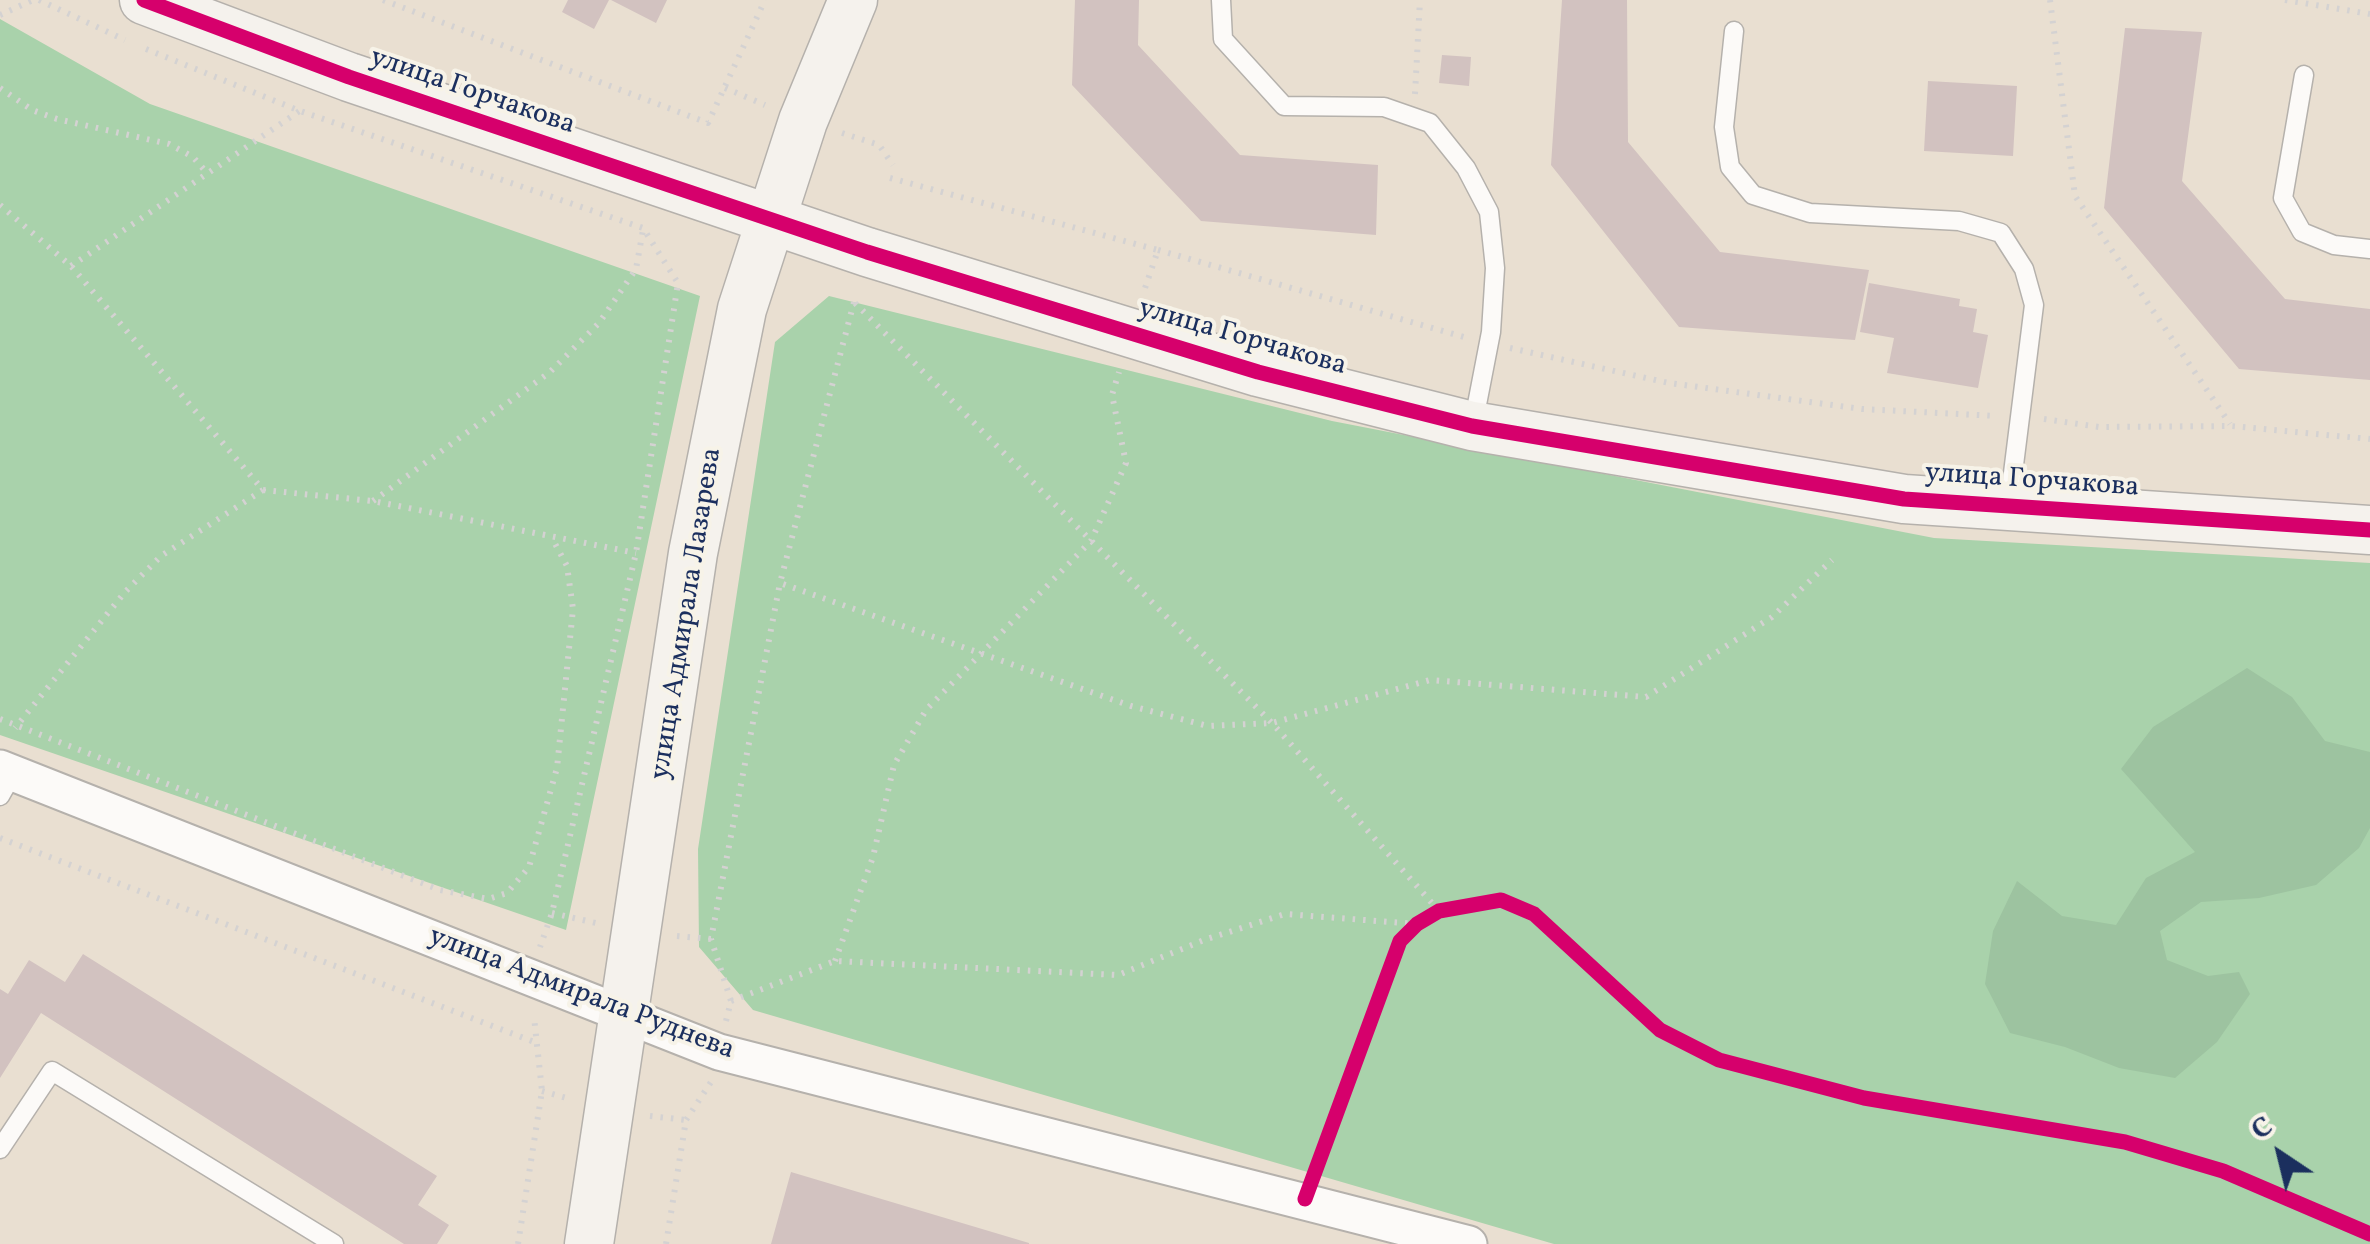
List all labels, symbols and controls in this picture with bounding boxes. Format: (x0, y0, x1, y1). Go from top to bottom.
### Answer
street label: улица Горчакова (365, 42, 579, 144)
street label: улица Горчакова (1134, 293, 1350, 385)
street label: улица Адмирала Лазарева (645, 446, 731, 782)
street label: улица Горчакова (1924, 458, 2140, 506)
street label: улица Адмирала Руднева (423, 921, 739, 1069)
north arrow (2230, 1104, 2330, 1204)
text: С (2244, 1108, 2281, 1150)

